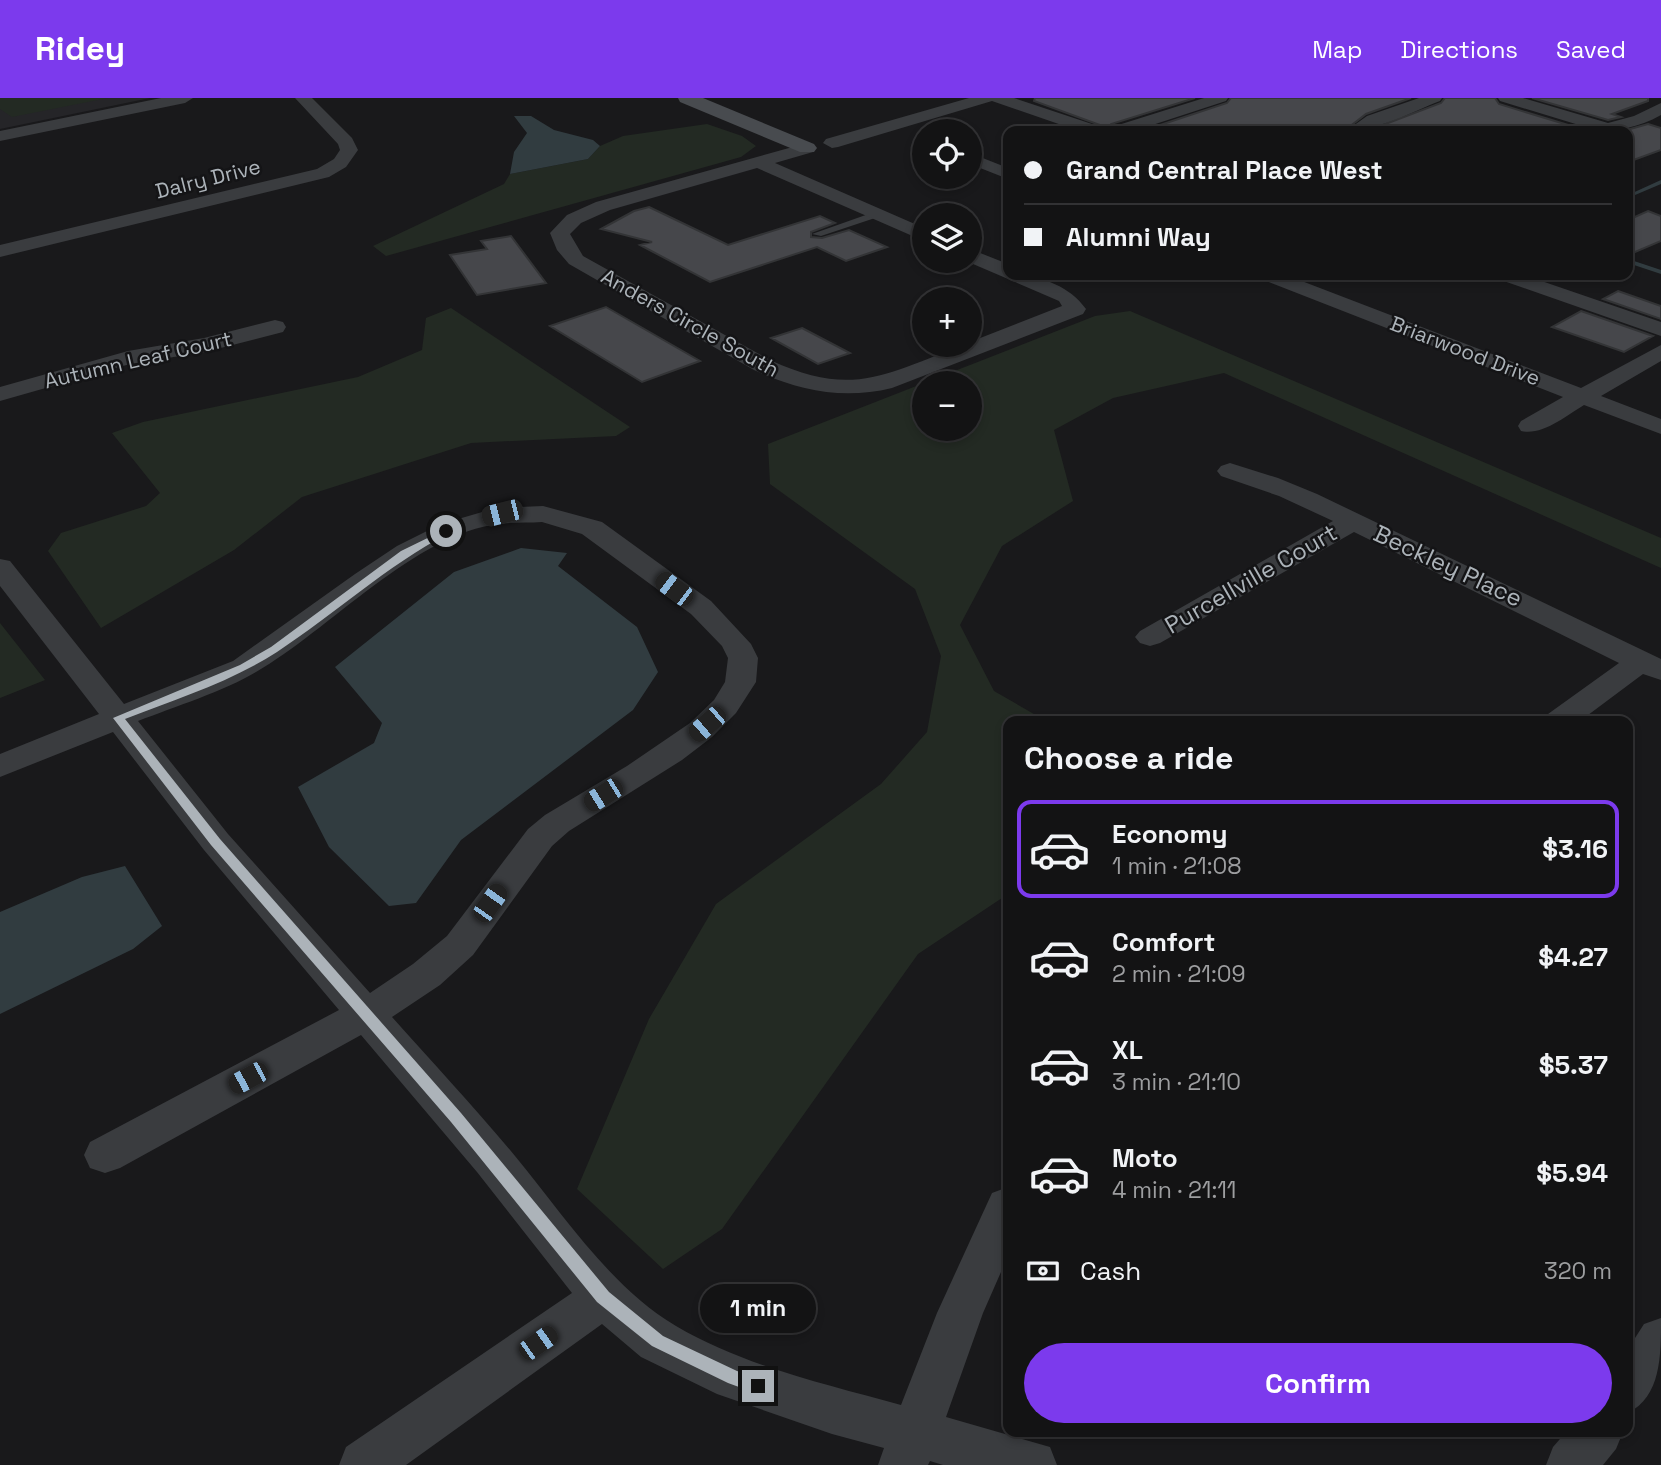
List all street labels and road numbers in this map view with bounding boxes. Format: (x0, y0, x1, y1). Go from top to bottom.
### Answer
street label: Dalry Drive (152, 152, 263, 205)
street label: Anders Circle South (597, 262, 784, 383)
street label: Briarwood Drive (1386, 309, 1544, 392)
street label: Autumn Leaf Court (41, 325, 234, 394)
street label: Purcellville Court (1159, 517, 1343, 640)
street label: Beckley Place (1369, 518, 1528, 614)

